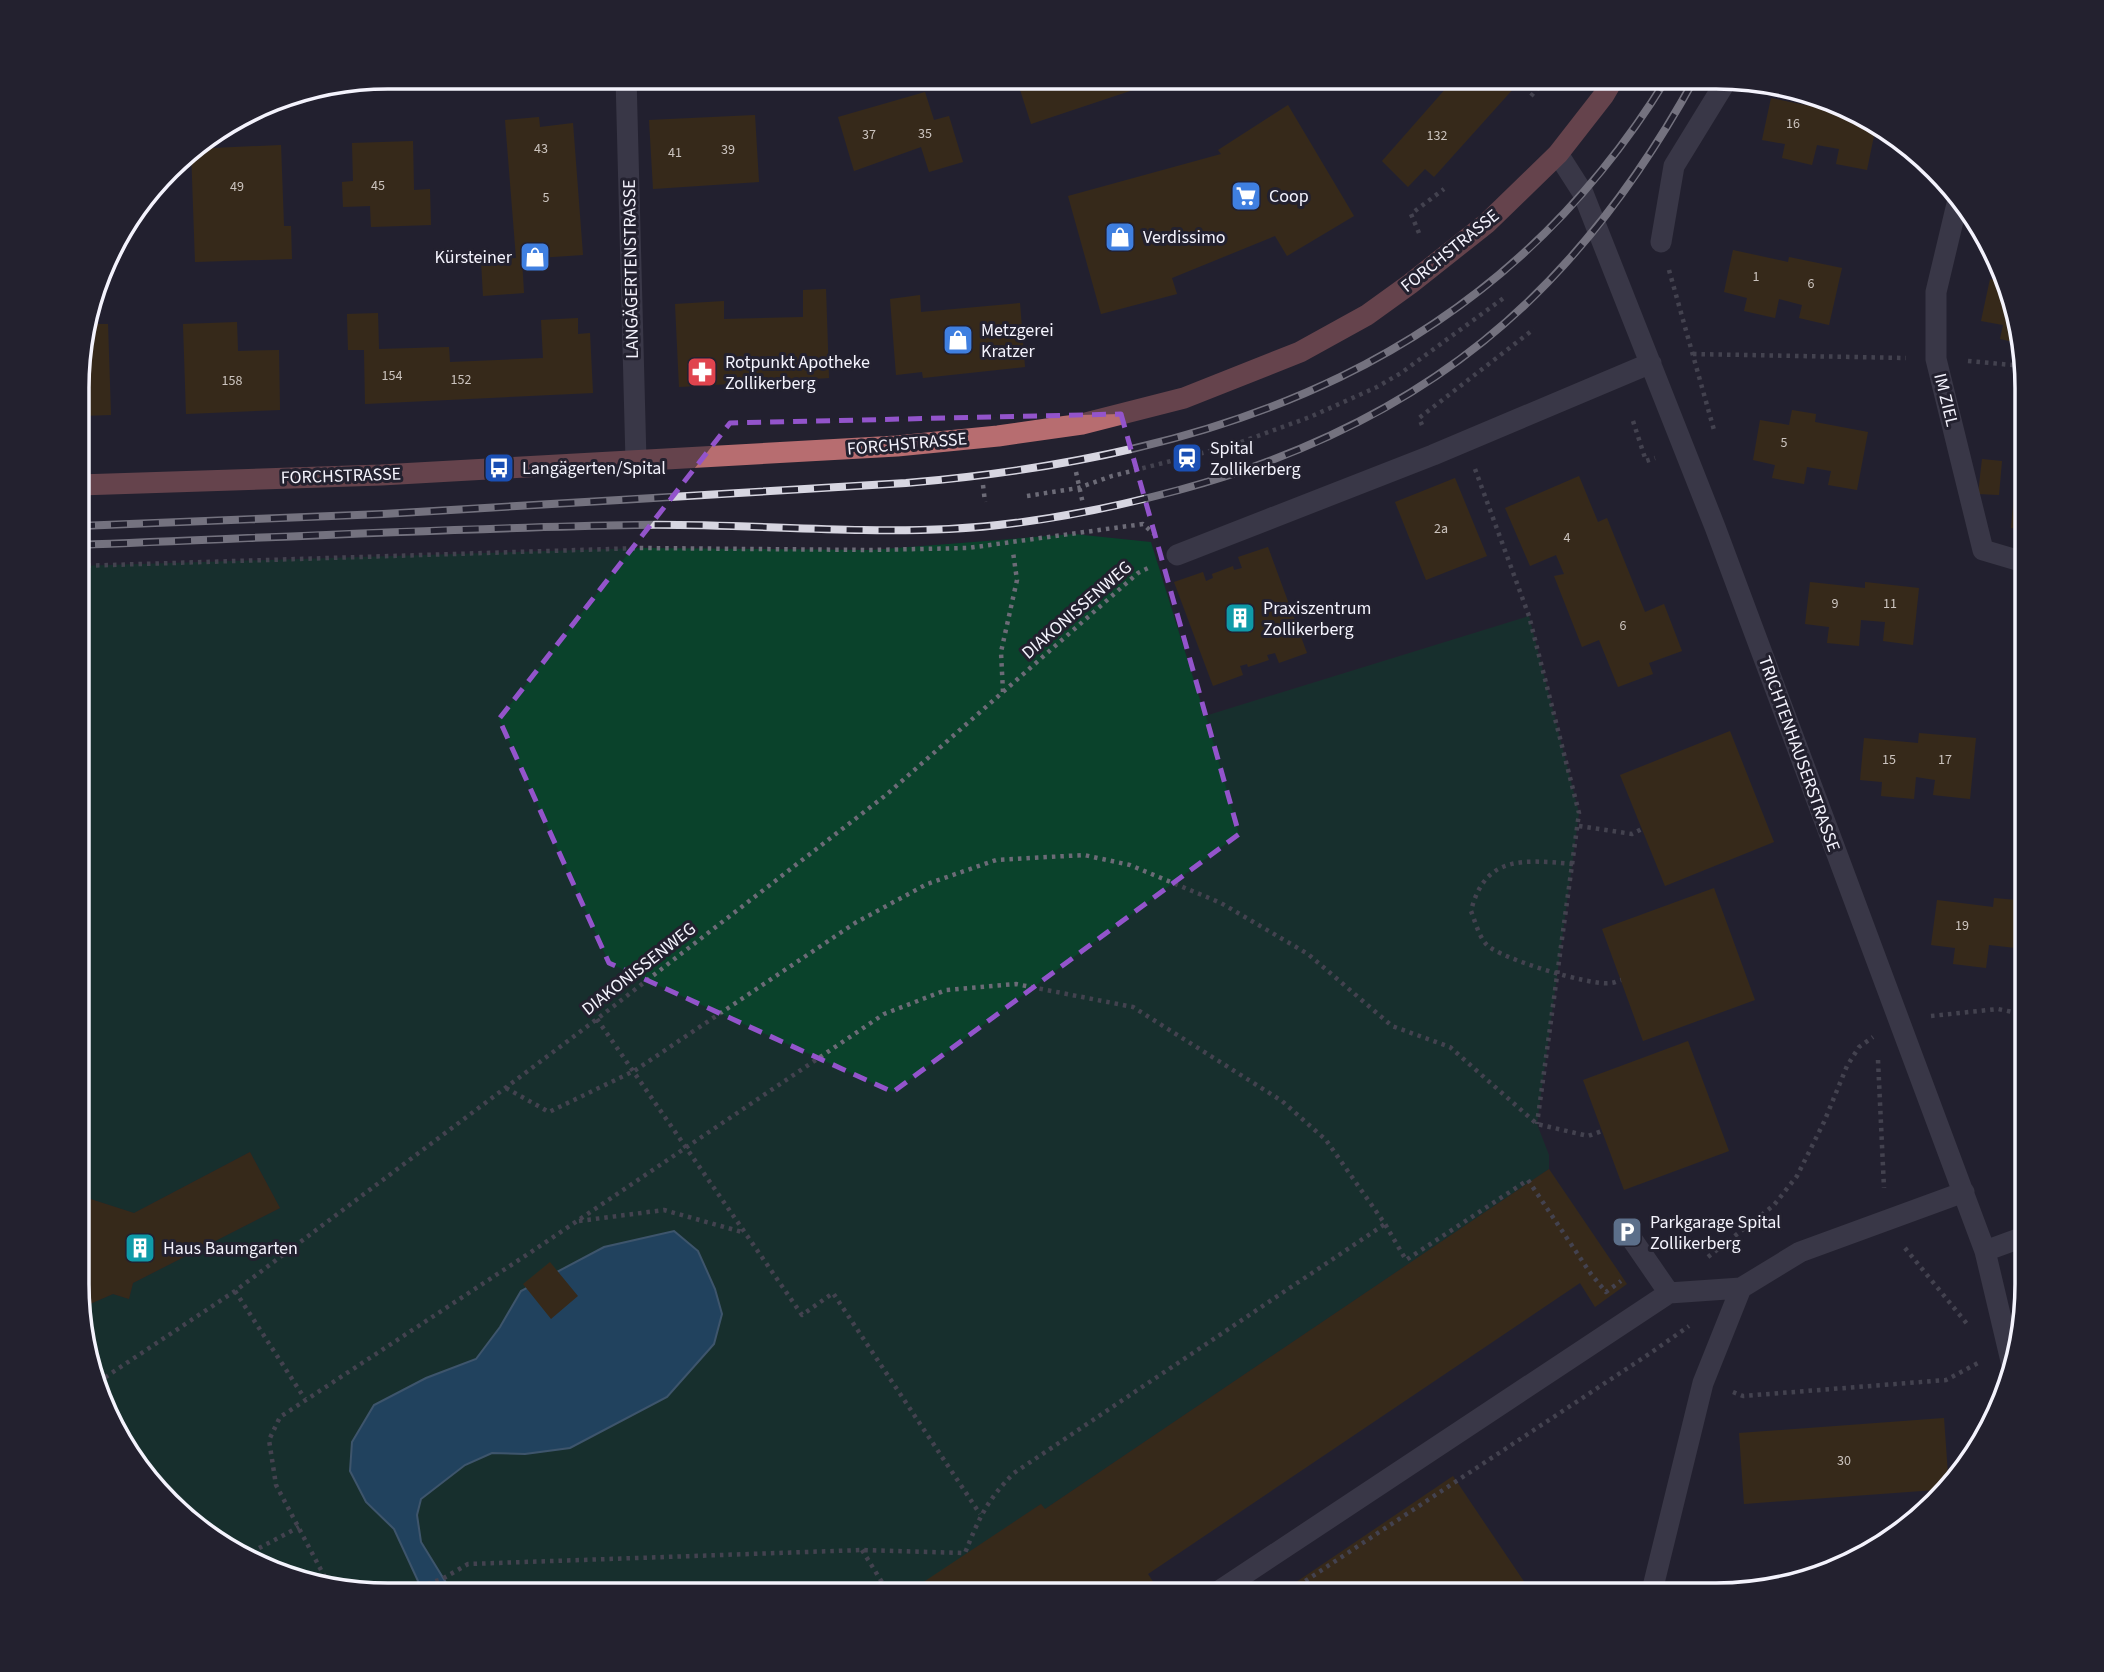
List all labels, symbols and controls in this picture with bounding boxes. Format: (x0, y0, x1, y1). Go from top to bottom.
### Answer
house number: 16 (1786, 114, 1800, 134)
house number: 35 (918, 124, 932, 144)
house number: 37 (862, 125, 876, 145)
house number: 132 (1427, 126, 1447, 146)
house number: 43 (534, 139, 548, 159)
house number: 39 (721, 140, 735, 160)
house number: 41 (668, 143, 682, 163)
house number: 45 (371, 176, 385, 196)
house number: 49 (230, 177, 244, 197)
street label: LANGÄGERTENSTRASSE (617, 179, 645, 359)
supermarket icon: Coop (1229, 179, 1263, 213)
place label: Coop (1269, 184, 1309, 209)
house number: 5 (543, 188, 550, 208)
street label: FORCHSTRASSE (1395, 203, 1505, 299)
shop icon: Verdissimo (1103, 220, 1137, 254)
place label: Verdissimo (1143, 225, 1226, 250)
shop icon: Kürsteiner (518, 240, 552, 274)
place label: Kürsteiner (434, 245, 513, 270)
house number: 1 (1753, 267, 1760, 287)
house number: 6 (1808, 274, 1815, 294)
place label: Metzgerei Kratzer (981, 318, 1054, 364)
shop icon: Metzgerei Kratzer (941, 323, 975, 357)
place label: Rotpunkt Apotheke Zollikerberg (725, 350, 870, 396)
pharmacy icon: Rotpunkt Apotheke Zollikerberg (685, 355, 719, 389)
house number: 154 (382, 366, 402, 386)
house number: 152 (451, 370, 471, 390)
house number: 158 (222, 371, 242, 391)
street label: IM ZIEL (1927, 371, 1965, 430)
street label: FORCHSTRASSE (846, 426, 968, 462)
house number: 5 (1781, 433, 1788, 453)
place label: Spital Zollikerberg (1210, 436, 1300, 482)
station icon: Spital Zollikerberg (1170, 441, 1204, 475)
bus stop icon: Langägerten/Spital (482, 451, 516, 485)
place label: Langägerten/Spital (522, 456, 666, 481)
street label: FORCHSTRASSE (280, 461, 402, 491)
house number: 2a (1434, 519, 1448, 539)
house number: 4 (1564, 528, 1571, 548)
street label: DIAKONISSENWEG (1016, 555, 1138, 665)
house number: 9 (1832, 594, 1839, 614)
house number: 11 (1883, 594, 1897, 614)
place label: Praxiszentrum Zollikerberg (1263, 596, 1371, 642)
building icon: Praxiszentrum Zollikerberg (1223, 601, 1257, 635)
house number: 6 (1620, 616, 1627, 636)
street label: TRICHTENHAUSERSTRASSE (1752, 653, 1846, 855)
house number: 15 (1882, 750, 1896, 770)
house number: 17 (1938, 750, 1952, 770)
street label: DIAKONISSENWEG (577, 916, 701, 1022)
house number: 19 (1955, 916, 1969, 936)
place label: Parkgarage Spital Zollikerberg (1650, 1210, 1781, 1256)
parking icon: Parkgarage Spital Zollikerberg (1610, 1215, 1644, 1249)
building icon: Haus Baumgarten (123, 1231, 157, 1265)
place label: Haus Baumgarten (163, 1236, 298, 1261)
house number: 30 (1837, 1451, 1851, 1471)

